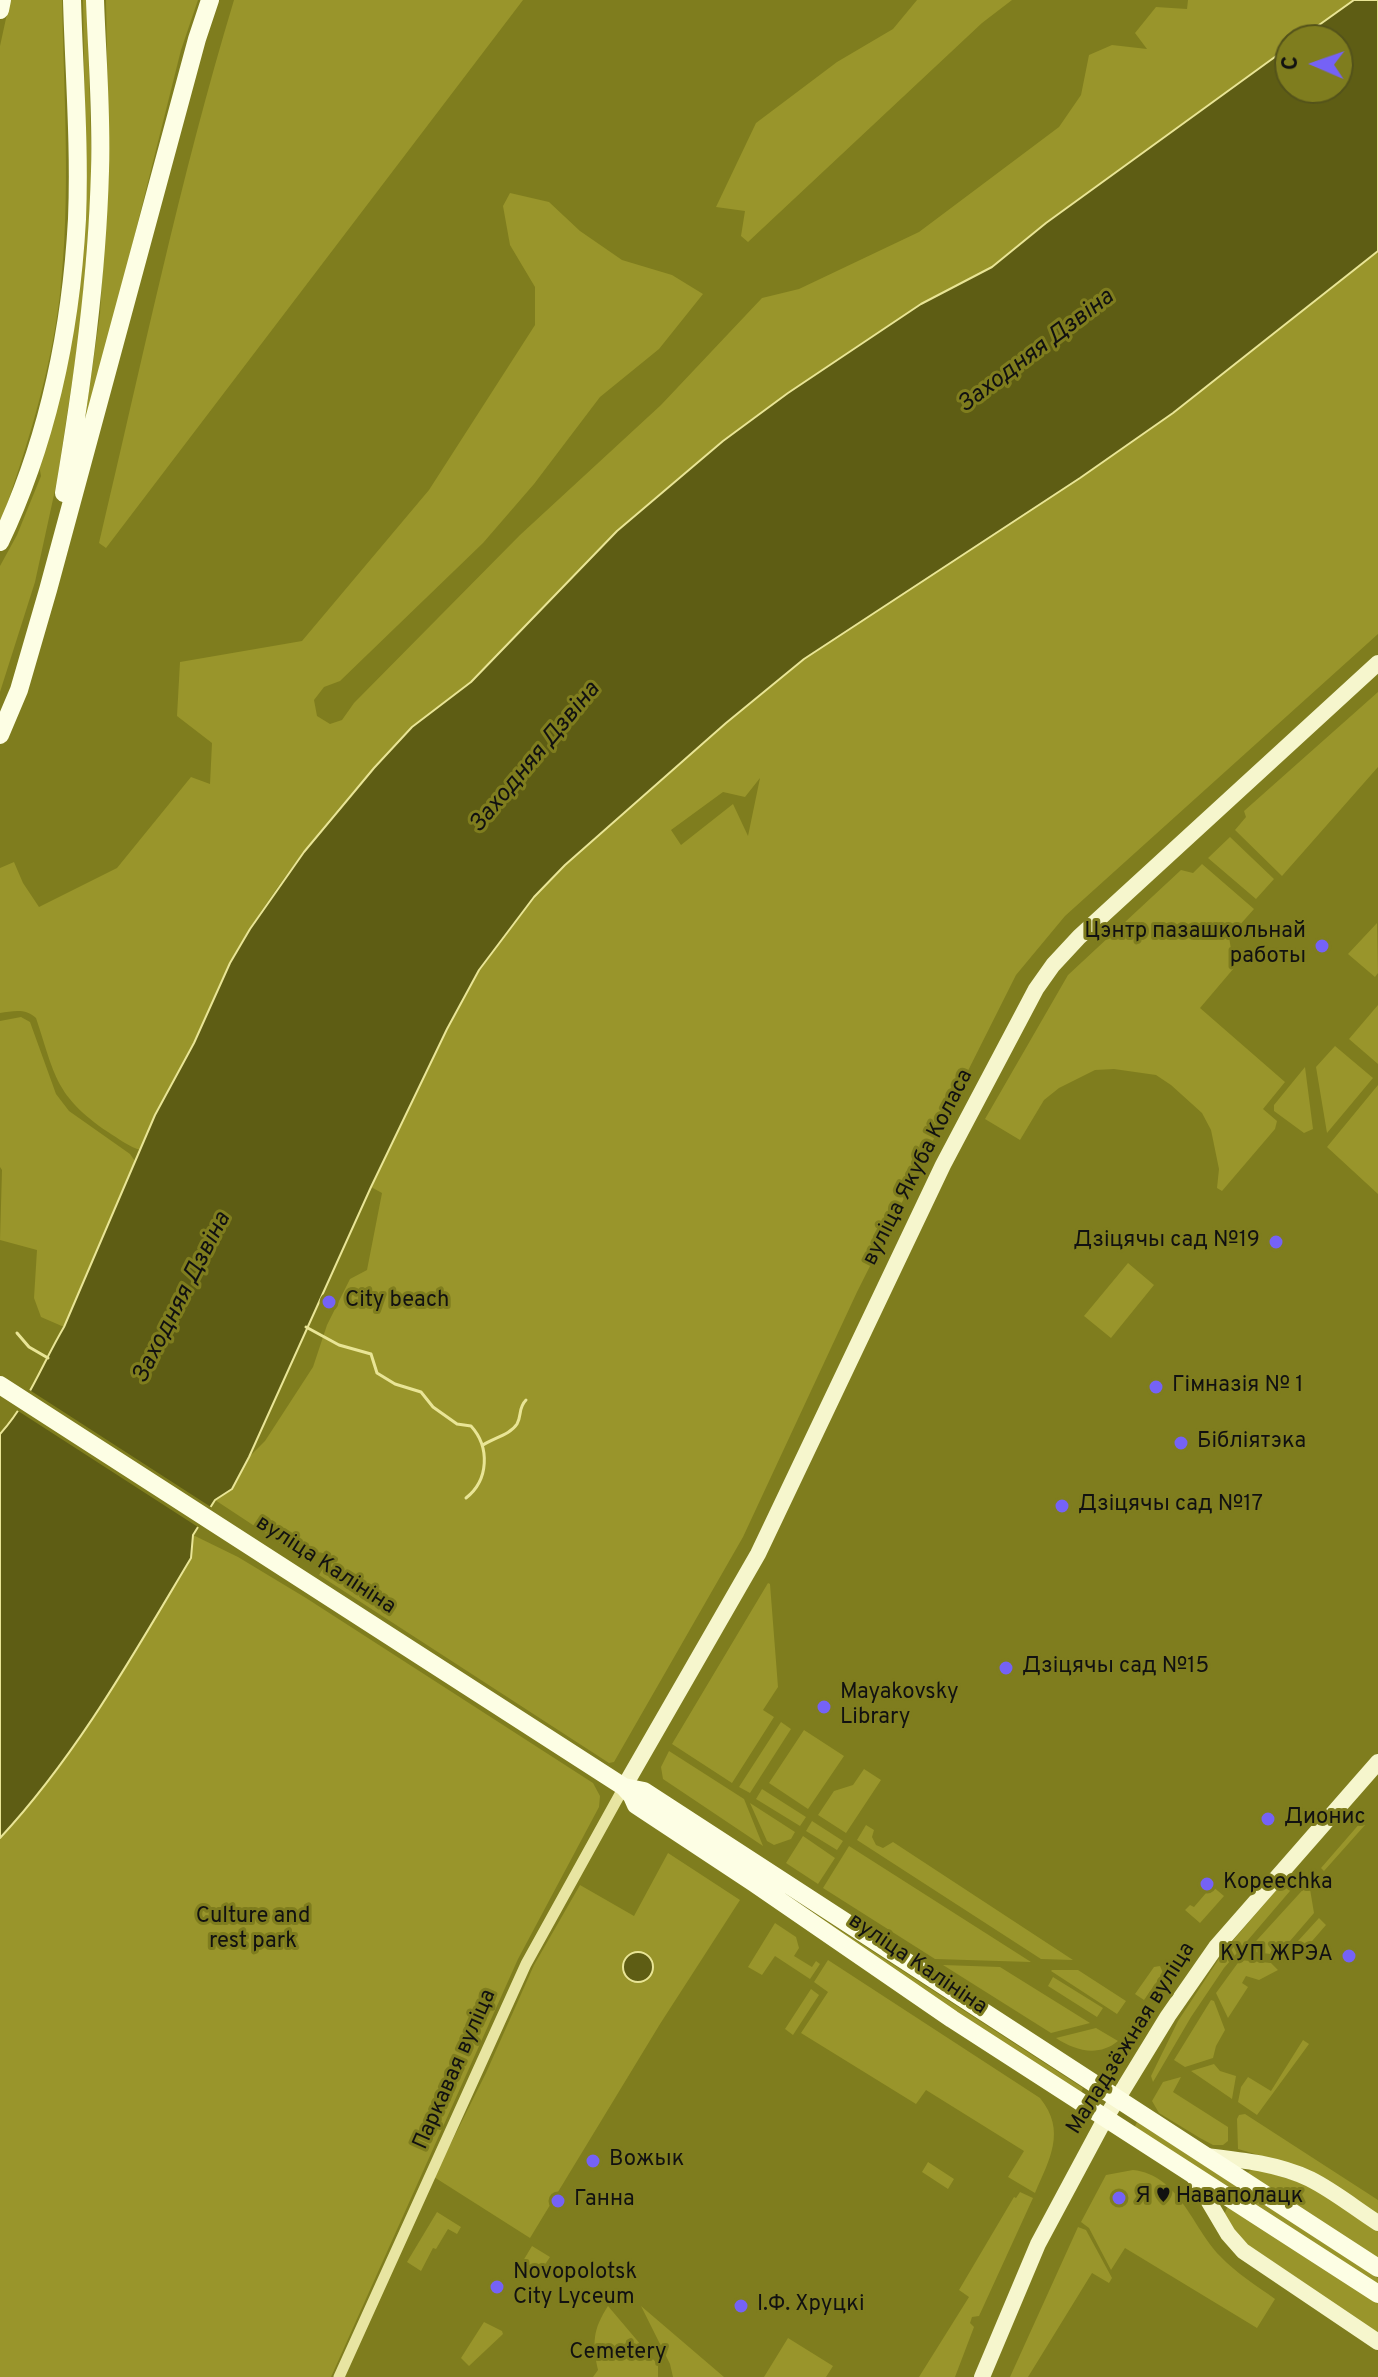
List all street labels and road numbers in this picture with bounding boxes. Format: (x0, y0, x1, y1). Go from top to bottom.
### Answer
street label: вуліца Якуба Коласа (858, 1065, 980, 1271)
street label: вуліца Калініна (250, 1511, 400, 1621)
street label: вуліца Калініна (843, 1909, 991, 2021)
street label: Маладзёжная вуліца (1062, 1938, 1202, 2140)
street label: Паркавая вуліца (409, 1986, 503, 2154)

